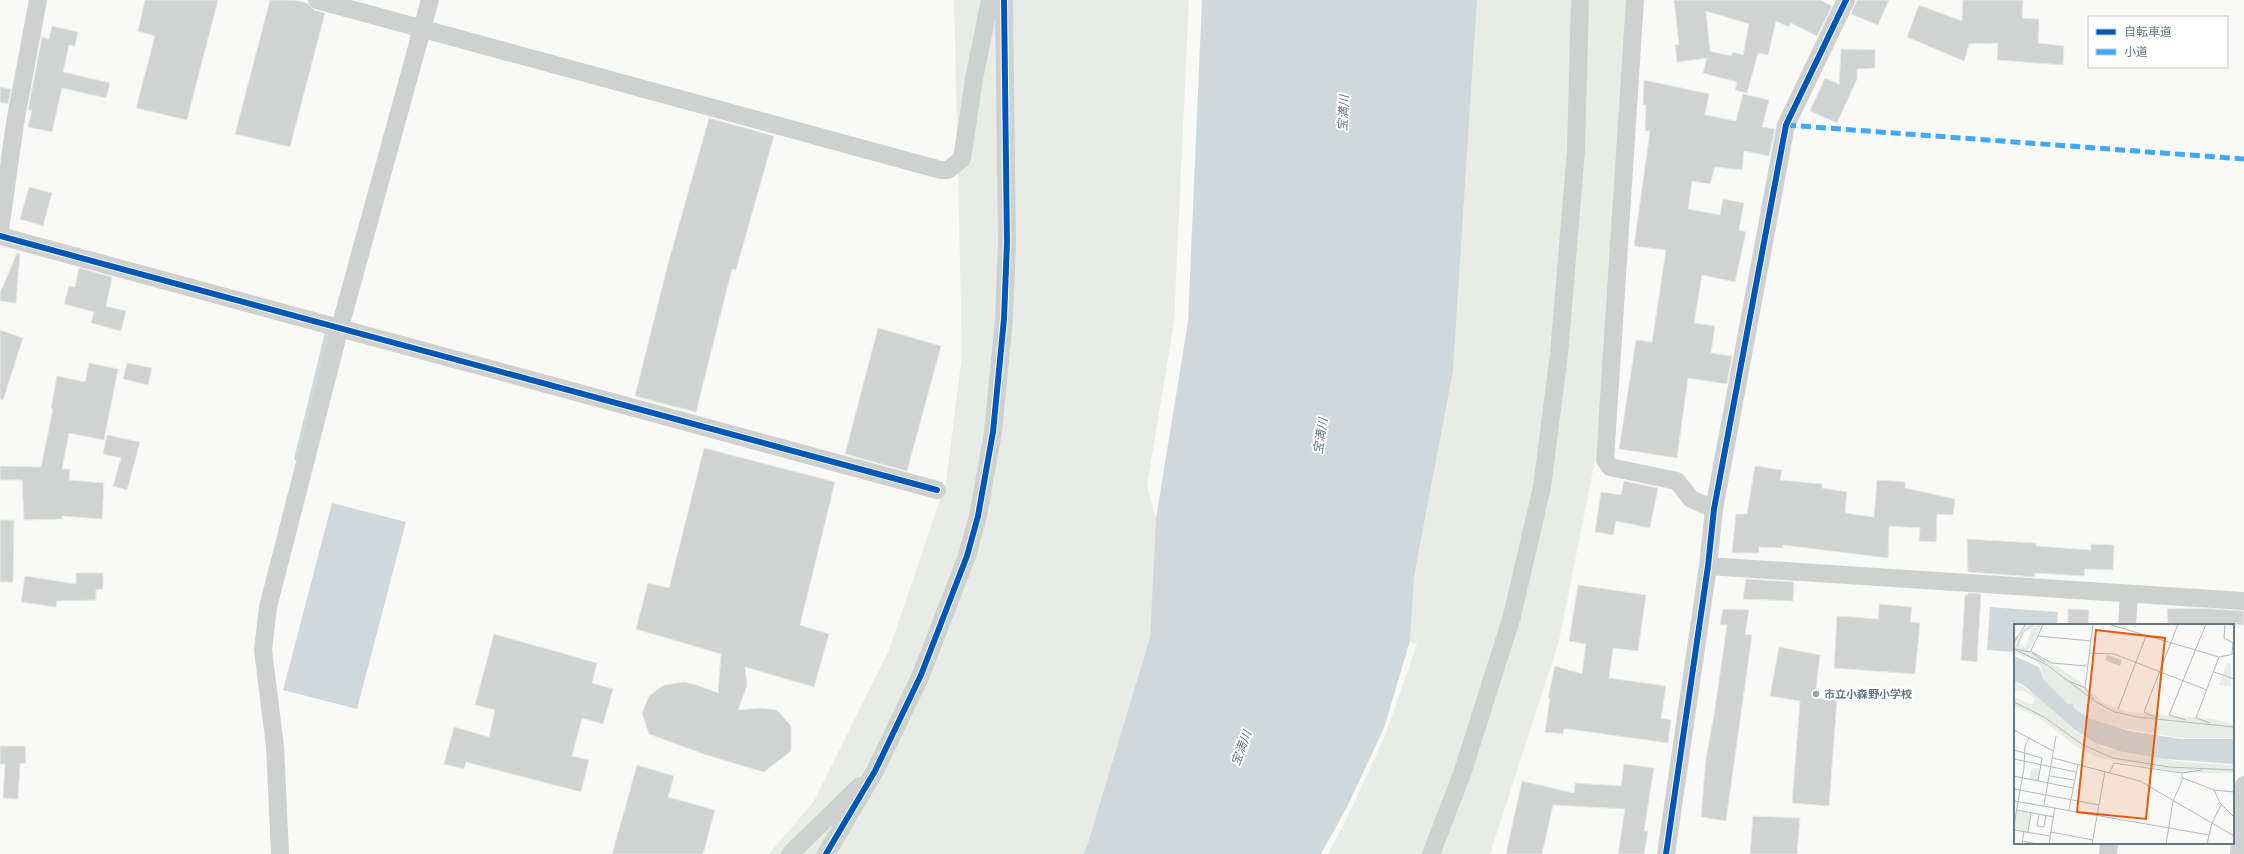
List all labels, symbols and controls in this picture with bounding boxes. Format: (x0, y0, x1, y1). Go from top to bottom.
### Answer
legend (2088, 16, 2228, 68)
text: 自転車道 (2124, 24, 2172, 39)
text: 小道 (2124, 44, 2148, 59)
water label: 宝満川 (1335, 93, 1352, 131)
water label: 宝満川 (1310, 415, 1331, 455)
inset map (2014, 624, 2234, 844)
place label: 市立小森野小学校 (1824, 687, 1912, 701)
marker: 市立小森野小学校 (1811, 689, 1821, 699)
water label: 宝満川 (1228, 727, 1255, 767)

